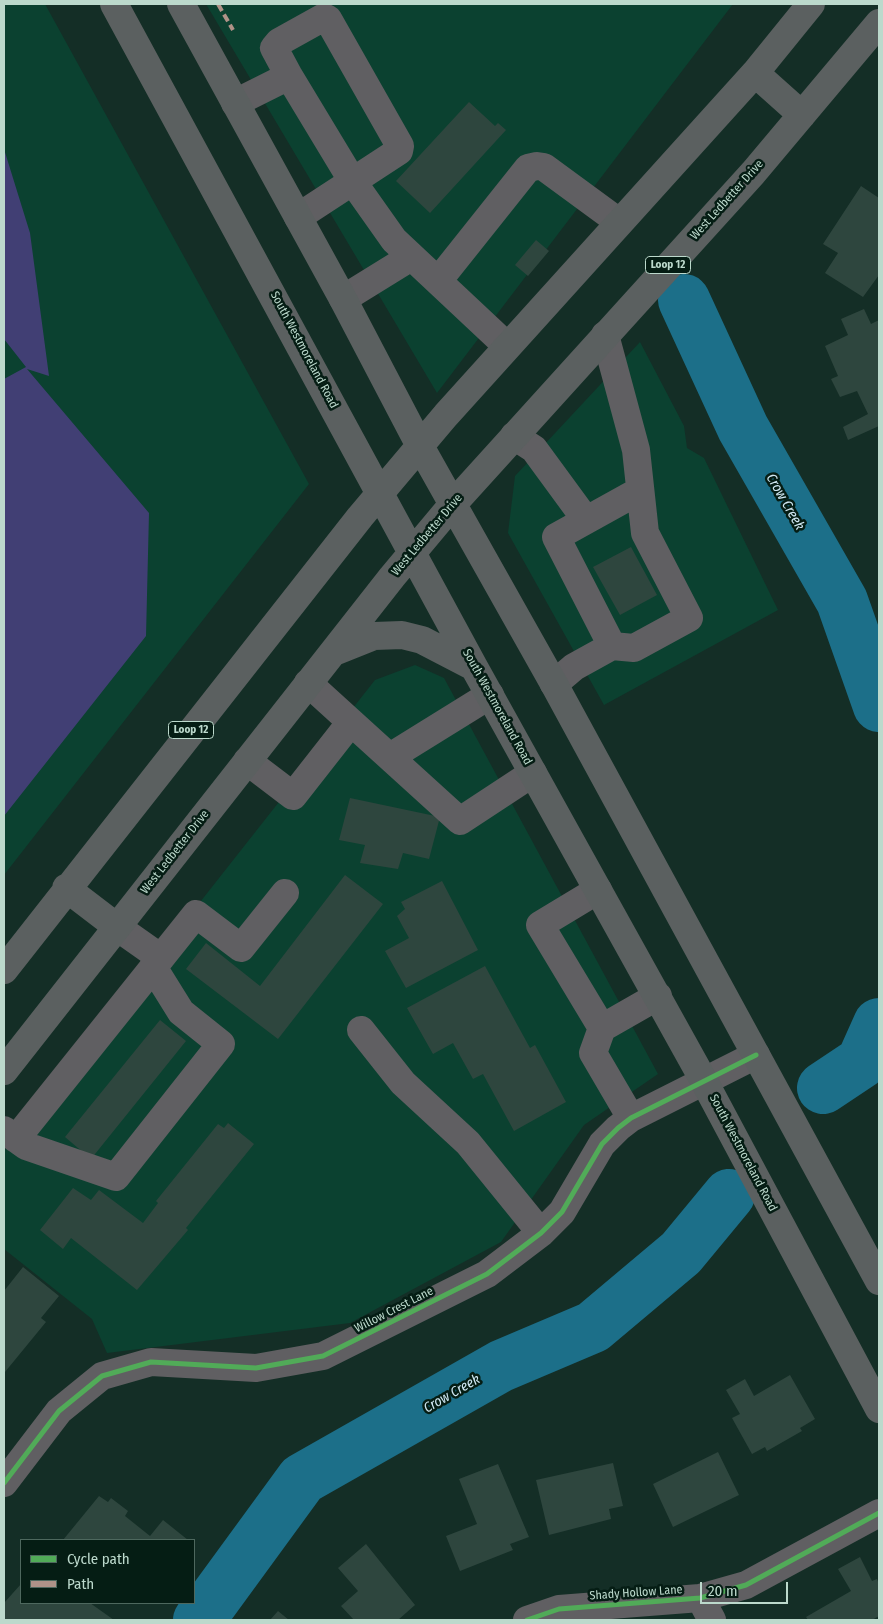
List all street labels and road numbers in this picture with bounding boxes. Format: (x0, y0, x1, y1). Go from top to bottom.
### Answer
street label: West Ledbetter Drive (687, 157, 767, 243)
road number: Loop 12 (646, 256, 690, 274)
street label: South Westmoreland Road (267, 289, 341, 411)
street label: West Ledbetter Drive (389, 491, 465, 579)
street label: South Westmoreland Road (459, 647, 535, 767)
road number: Loop 12 (168, 722, 214, 738)
street label: West Ledbetter Drive (138, 807, 212, 897)
street label: South Westmoreland Road (706, 1092, 780, 1214)
street label: Willow Crest Lane (352, 1284, 436, 1336)
street label: Shady Hollow Lane (589, 1583, 683, 1603)

